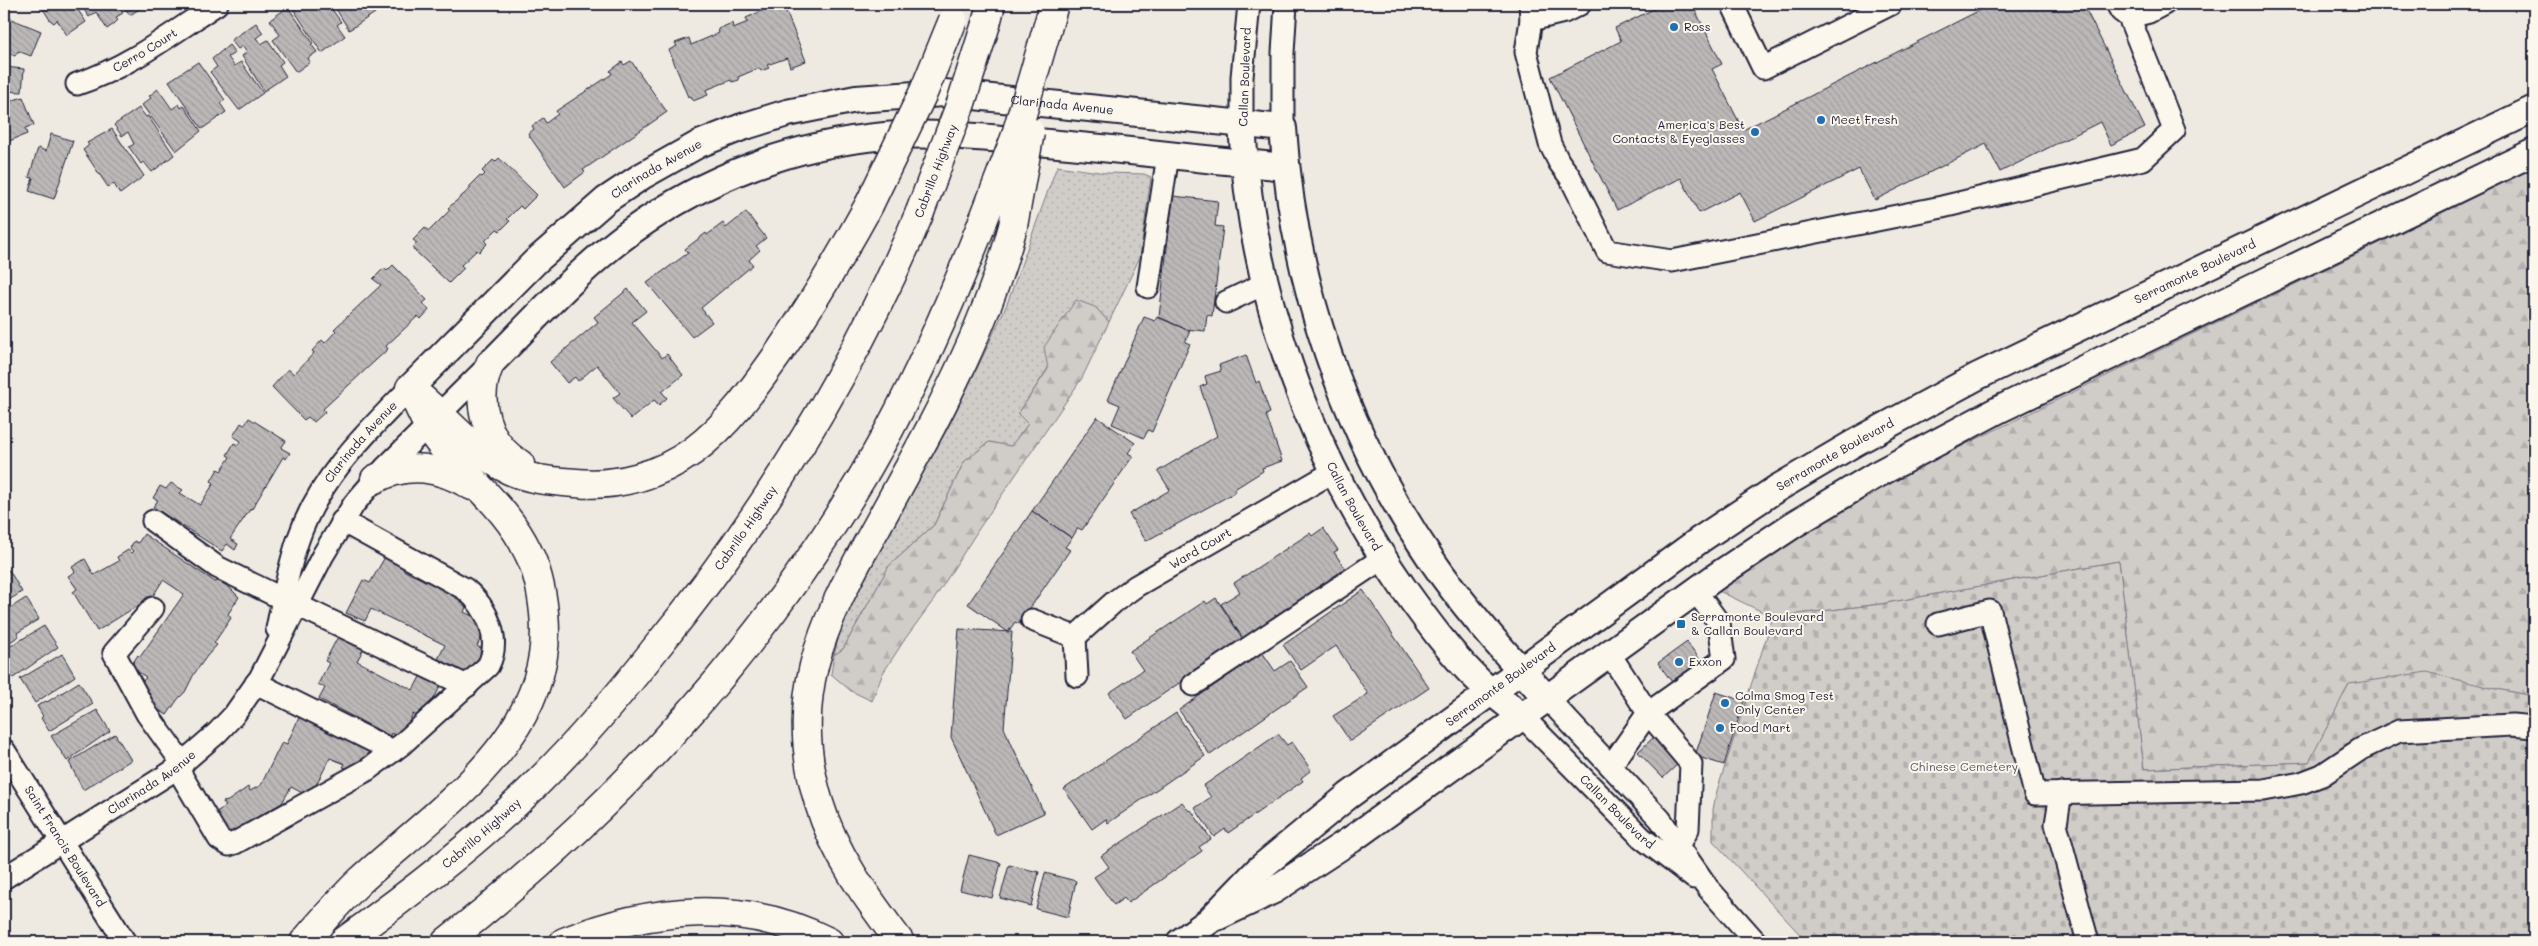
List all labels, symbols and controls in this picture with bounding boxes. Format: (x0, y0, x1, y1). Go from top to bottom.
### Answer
place label: Ross (1684, 18, 1711, 34)
marker: Ross (1668, 21, 1680, 33)
street label: Cerro Court (110, 24, 180, 75)
street label: Callan Boulevard (1234, 27, 1254, 127)
street label: Clarinada Avenue (1010, 91, 1114, 117)
place label: Meet Fresh (1831, 111, 1898, 127)
marker: Meet Fresh (1815, 114, 1827, 126)
place label: America's Best Contacts & Eyeglasses (1612, 116, 1745, 146)
street label: Cabrillo Highway (910, 121, 960, 220)
marker: America's Best Contacts & Eyeglasses (1749, 126, 1761, 138)
street label: Clarinada Avenue (607, 135, 704, 202)
street label: Serramonte Boulevard (2131, 235, 2258, 307)
street label: Clarinada Avenue (320, 397, 400, 485)
street label: Serramonte Boulevard (1773, 414, 1896, 494)
street label: Callan Boulevard (1324, 459, 1386, 554)
street label: Cabrillo Highway (710, 482, 780, 573)
street label: Ward Court (1166, 524, 1234, 572)
place label: Serramonte Boulevard & Callan Boulevard (1691, 608, 1824, 638)
marker: Serramonte Boulevard & Callan Boulevard (1675, 618, 1687, 630)
street label: Serramonte Boulevard (1442, 638, 1559, 730)
place label: Exxon (1689, 653, 1722, 669)
marker: Exxon (1673, 656, 1685, 668)
place label: Colma Smog Test Only Center (1735, 687, 1834, 717)
marker: Colma Smog Test Only Center (1719, 697, 1731, 709)
place label: Food Mart (1730, 719, 1791, 735)
marker: Food Mart (1714, 722, 1726, 734)
street label: Clarinada Avenue (104, 746, 199, 817)
park label: Chinese Cemetery (1910, 758, 2018, 774)
street label: Callan Boulevard (1577, 771, 1658, 852)
street label: Saint Francis Boulevard (21, 782, 110, 910)
street label: Cabrillo Highway (438, 794, 524, 871)

